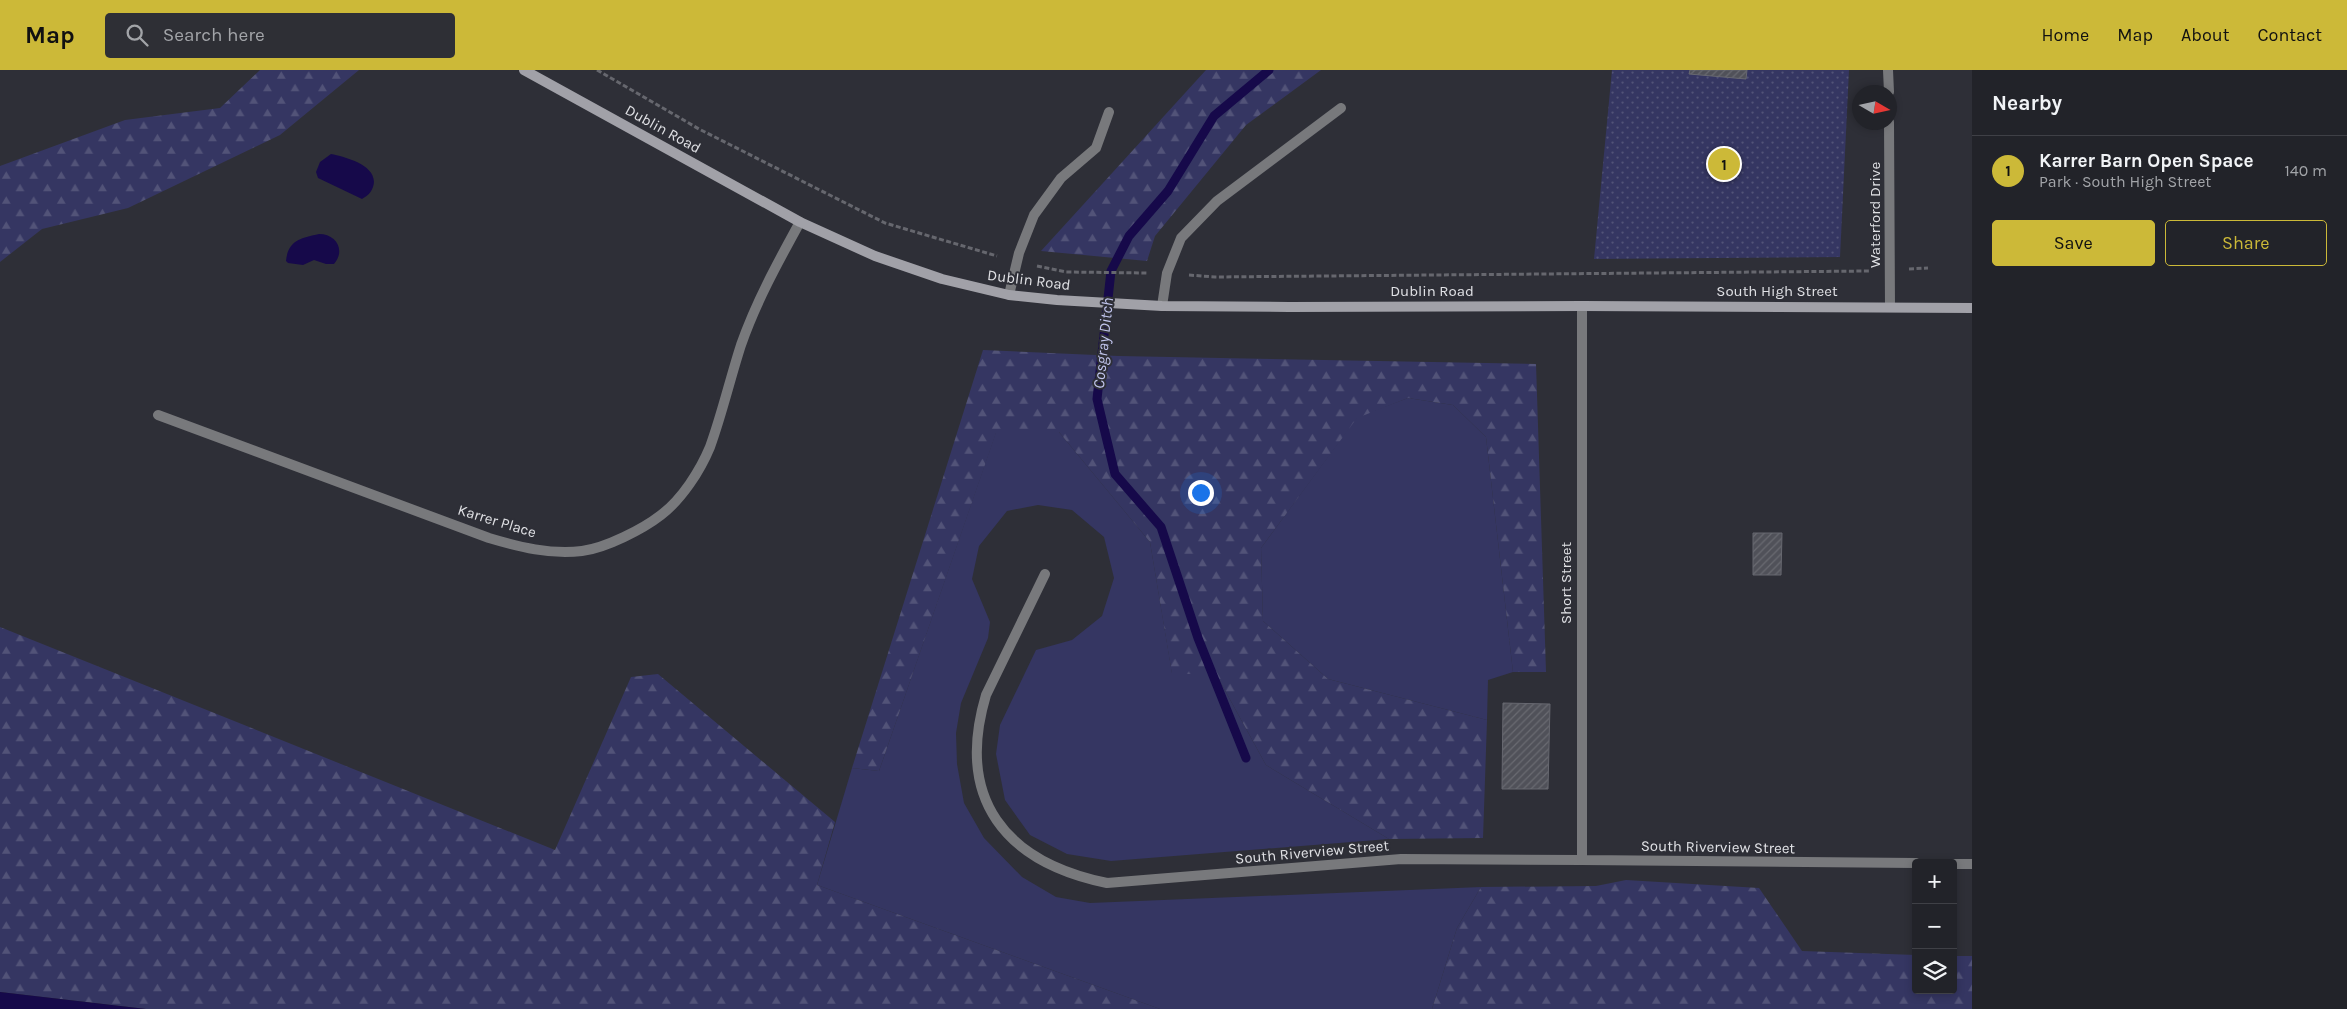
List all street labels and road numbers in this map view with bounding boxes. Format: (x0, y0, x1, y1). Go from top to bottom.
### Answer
street label: Dublin Road (622, 101, 704, 157)
street label: Waterford Drive (1866, 162, 1884, 268)
street label: Dublin Road (986, 266, 1072, 294)
street label: Dublin Road (1390, 282, 1474, 300)
street label: South High Street (1716, 282, 1838, 300)
street label: Karrer Place (456, 501, 538, 541)
street label: Short Street (1557, 542, 1575, 624)
street label: South Riverview Street (1234, 836, 1390, 868)
street label: South Riverview Street (1641, 837, 1796, 857)

